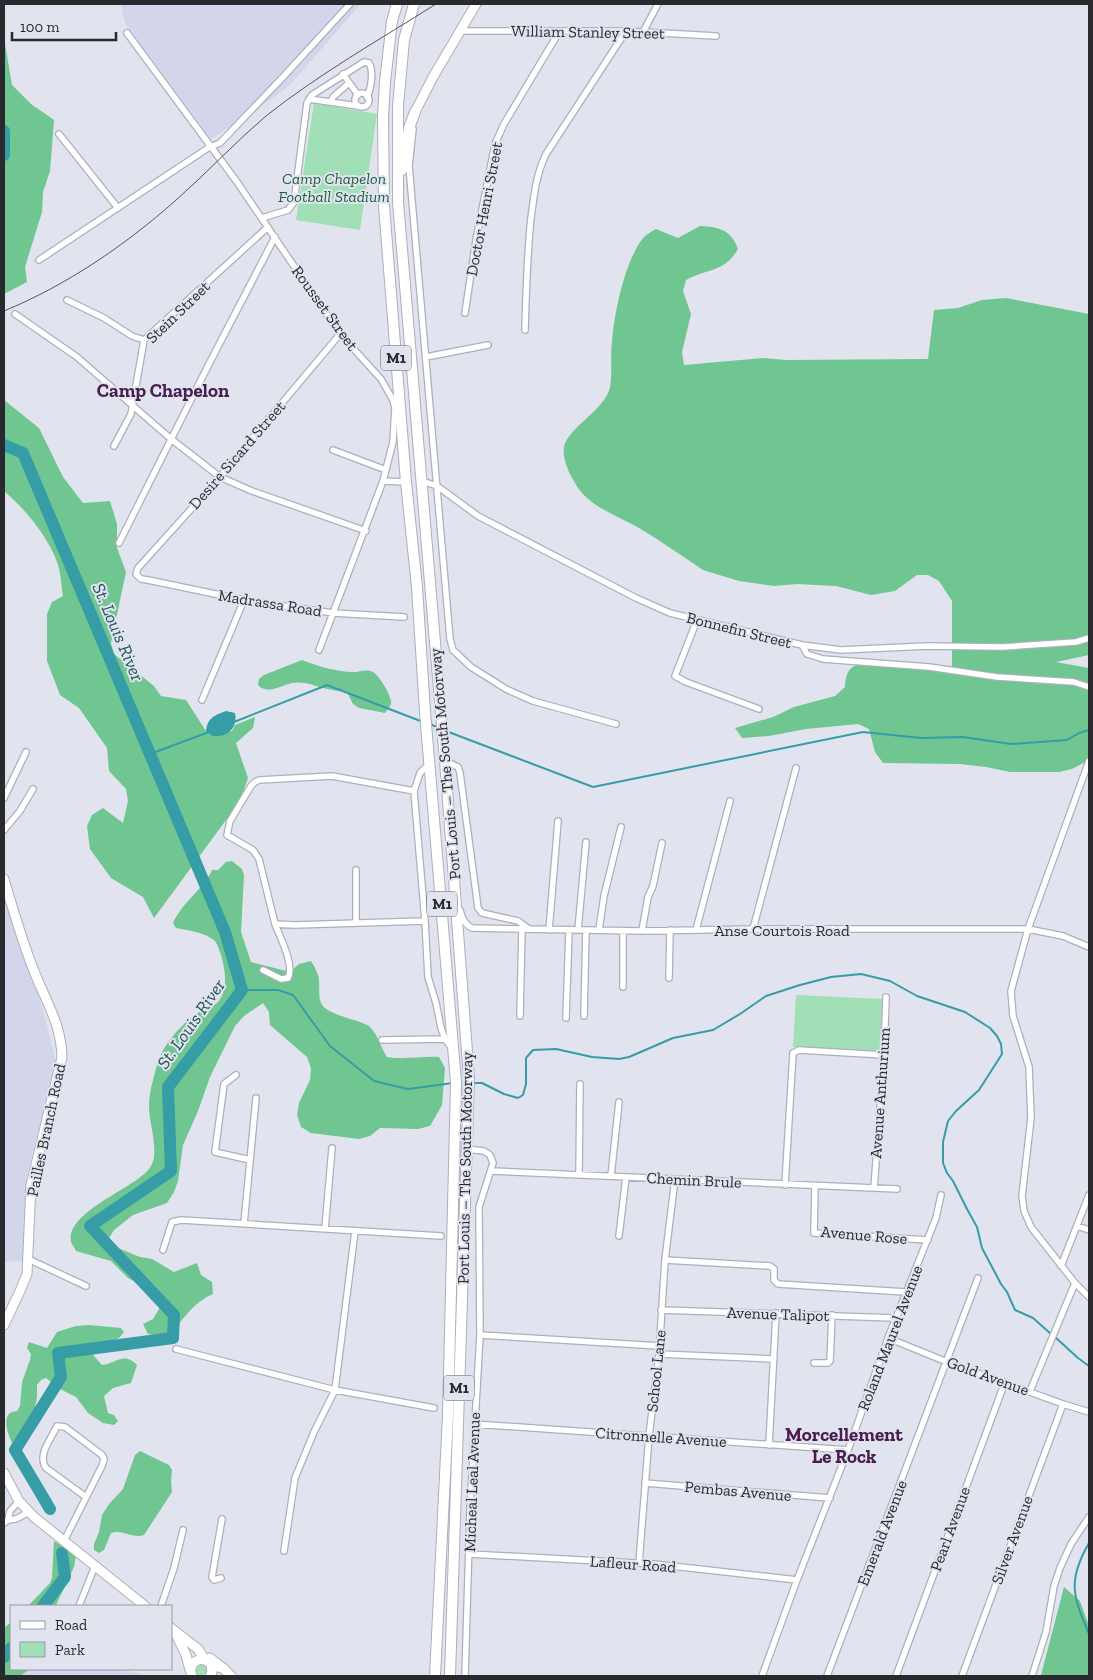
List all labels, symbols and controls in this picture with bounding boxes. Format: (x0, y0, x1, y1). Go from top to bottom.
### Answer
scale bar (12, 10, 116, 42)
text: 100 m (20, 18, 59, 36)
street label: William Stanley Street (511, 21, 665, 43)
street label: Doctor Henri Street (462, 140, 506, 278)
park label: Camp Chapelon Football Stadium (278, 169, 390, 206)
street label: Rousset Street (288, 262, 362, 354)
street label: Stein Street (142, 277, 214, 347)
road number: M1 (381, 346, 411, 370)
district label: Camp Chapelon (97, 379, 230, 402)
street label: Desire Sicard Street (185, 397, 289, 513)
water label: St. Louis River (87, 580, 149, 685)
street label: Madrassa Road (217, 585, 323, 621)
street label: Bonnefin Street (684, 608, 794, 652)
street label: Port Louis – The South Motorway (425, 647, 465, 881)
road number: M1 (427, 892, 457, 916)
street label: Anse Courtois Road (714, 921, 850, 940)
water label: St. Louis River (152, 974, 230, 1073)
street label: Avenue Anthurium (866, 1027, 894, 1159)
street label: Port Louis – The South Motorway (453, 1051, 477, 1284)
street label: Pailles Branch Road (23, 1062, 69, 1198)
street label: Chemin Brule (646, 1168, 742, 1192)
street label: Avenue Rose (820, 1222, 908, 1248)
street label: Roland Maurel Avenue (853, 1262, 927, 1414)
street label: Avenue Talipot (726, 1303, 830, 1325)
street label: School Lane (642, 1329, 670, 1413)
street label: Gold Avenue (944, 1352, 1032, 1400)
road number: M1 (444, 1376, 474, 1400)
street label: Micheal Leal Avenue (460, 1412, 484, 1552)
street label: Citronnelle Avenue (595, 1423, 727, 1451)
district label: Morcellement Le Rock (785, 1423, 903, 1468)
street label: Pembas Avenue (684, 1477, 792, 1505)
street label: Emerald Avenue (853, 1477, 911, 1589)
street label: Pearl Avenue (926, 1484, 974, 1574)
street label: Silver Avenue (987, 1493, 1037, 1587)
street label: Lafleur Road (589, 1552, 677, 1577)
legend (10, 1605, 172, 1670)
text: Road (55, 1616, 88, 1634)
text: Park (55, 1641, 85, 1659)

